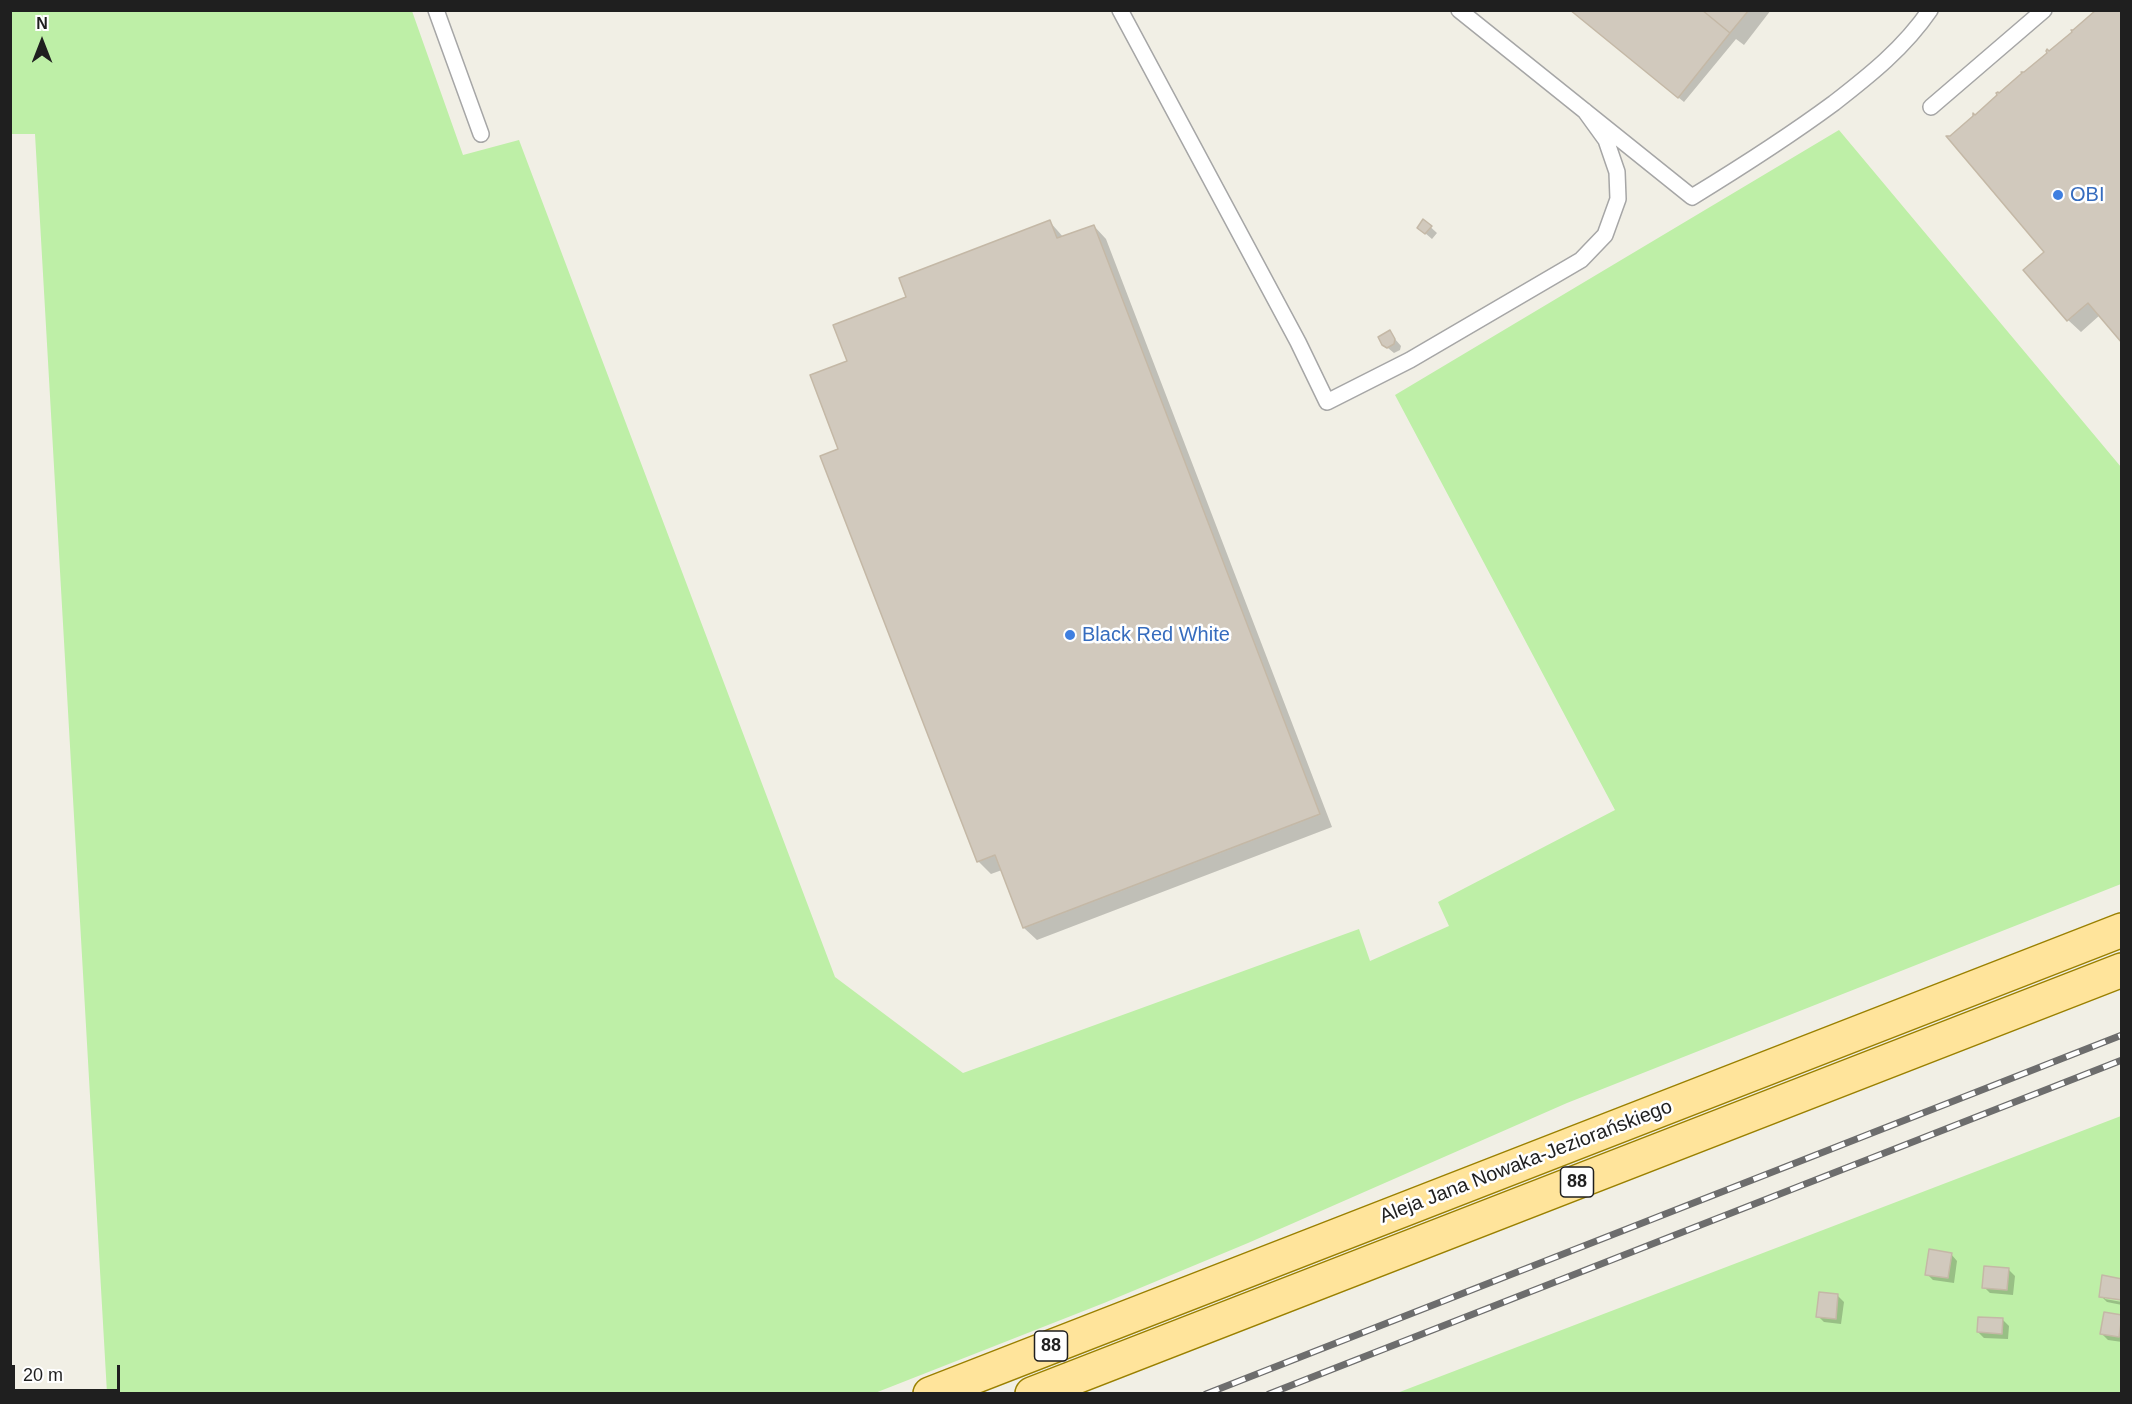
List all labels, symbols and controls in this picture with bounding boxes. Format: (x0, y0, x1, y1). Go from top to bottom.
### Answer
north arrow (12, 12, 72, 72)
text: N (36, 15, 48, 32)
place label: OBI (2070, 183, 2104, 207)
marker: OBI (2051, 188, 2065, 202)
place label: Black Red White (1082, 623, 1230, 647)
marker: Black Red White (1063, 628, 1077, 642)
street label: Aleja Jana Nowaka-Jeziorańskiego (1376, 1095, 1676, 1229)
road number: 88 (1560, 1167, 1594, 1197)
road number: 88 (1034, 1331, 1068, 1361)
scale bar (15, 1353, 123, 1391)
text: 20 m (23, 1365, 63, 1385)

